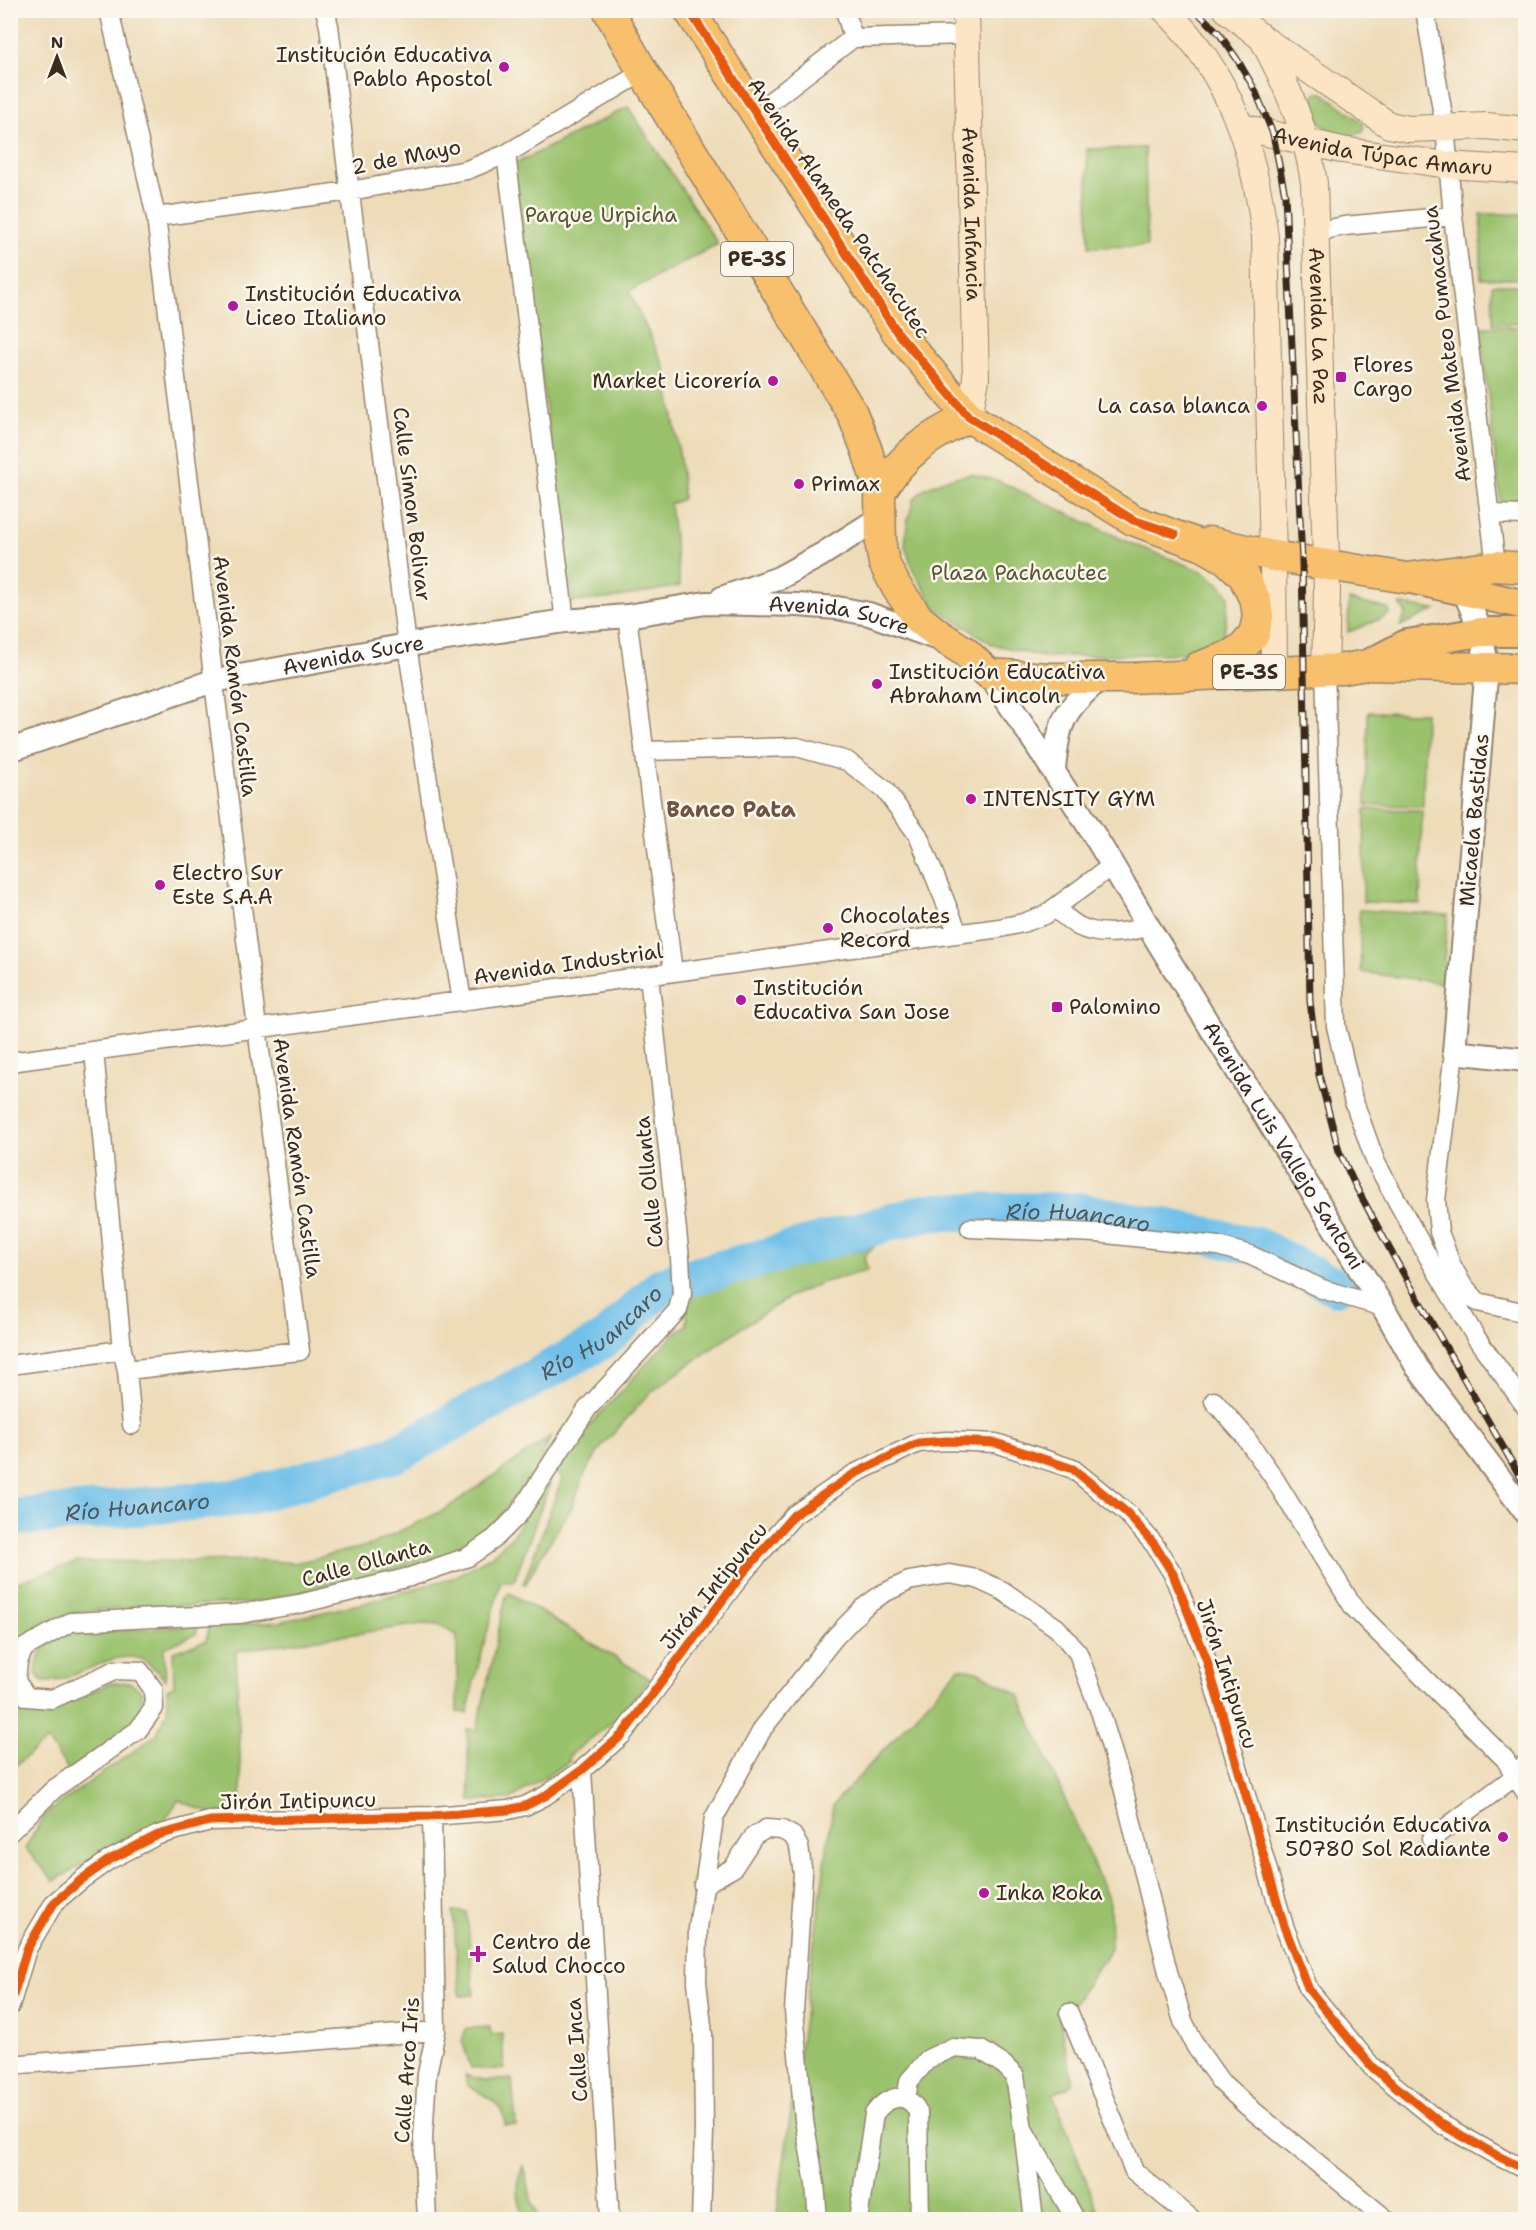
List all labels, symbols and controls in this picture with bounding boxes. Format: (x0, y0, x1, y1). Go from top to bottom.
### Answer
north arrow (27, 27, 87, 87)
text: N (51, 32, 63, 53)
place label: Institución Educativa Pablo Apostol (276, 41, 493, 93)
marker: Institución Educativa Pablo Apostol (497, 60, 511, 74)
street label: Avenida Alameda Patchacutec (741, 72, 937, 344)
street label: Avenida Túpac Amaru (1270, 121, 1493, 182)
street label: Avenida Infancia (955, 126, 988, 301)
street label: 2 de Mayo (349, 133, 463, 181)
park label: Parque Urpicha (525, 201, 677, 229)
street label: Avenida Mateo Pumacahua (1416, 204, 1478, 484)
road number: PE-3S (721, 242, 793, 276)
street label: Avenida La Paz (1302, 247, 1335, 405)
place label: Institución Educativa Liceo Italiano (245, 280, 461, 332)
marker: Institución Educativa Liceo Italiano (226, 299, 240, 313)
place label: Flores Cargo (1353, 351, 1414, 403)
place label: Market Licorería (592, 367, 761, 395)
marker: Flores Cargo (1334, 370, 1348, 384)
marker: Market Licorería (766, 374, 780, 388)
place label: La casa blanca (1097, 392, 1250, 420)
marker: La casa blanca (1255, 399, 1269, 413)
street label: Calle Simon Bolivar (386, 405, 438, 603)
place label: Primax (811, 470, 880, 498)
marker: Primax (792, 477, 806, 491)
street label: Avenida Ramón Castilla (206, 554, 264, 798)
park label: Plaza Pachacutec (931, 559, 1107, 587)
street label: Avenida Sucre (768, 590, 913, 641)
street label: Avenida Sucre (280, 629, 426, 682)
road number: PE-3S (1213, 655, 1285, 689)
place label: Institución Educativa Abraham Lincoln (889, 658, 1105, 710)
marker: Institución Educativa Abraham Lincoln (870, 677, 884, 691)
street label: Micaela Bastidas (1452, 732, 1496, 908)
place label: INTENSITY GYM (983, 785, 1155, 813)
marker: INTENSITY GYM (964, 792, 978, 806)
district label: Banco Pata (666, 795, 796, 824)
place label: Electro Sur Este S.A.A (172, 859, 283, 911)
marker: Electro Sur Este S.A.A (153, 878, 167, 892)
place label: Chocolates Record (840, 902, 950, 954)
marker: Chocolates Record (821, 921, 835, 935)
street label: Avenida Industrial (471, 937, 665, 991)
place label: Institución Educativa San Jose (753, 974, 950, 1026)
marker: Institución Educativa San Jose (734, 993, 748, 1007)
place label: Palomino (1069, 993, 1161, 1021)
marker: Palomino (1050, 1000, 1064, 1014)
street label: Avenida Luis Vallejo Santoni (1196, 1016, 1371, 1275)
street label: Avenida Ramón Castilla (266, 1036, 328, 1280)
street label: Calle Ollanta (628, 1115, 670, 1249)
water label: Río Huancaro (1006, 1197, 1152, 1239)
water label: Río Huancaro (535, 1279, 669, 1387)
water label: Río Huancaro (64, 1486, 211, 1528)
street label: Jirón Intipuncu (654, 1516, 774, 1656)
street label: Calle Ollanta (298, 1532, 434, 1594)
street label: Jirón Intipuncu (1190, 1595, 1264, 1753)
street label: Jirón Intipuncu (220, 1786, 376, 1816)
place label: Institución Educativa 50780 Sol Radiante (1275, 1811, 1491, 1863)
marker: Institución Educativa 50780 Sol Radiante (1496, 1830, 1510, 1844)
place label: Inka Roka (996, 1879, 1102, 1907)
marker: Inka Roka (977, 1886, 991, 1900)
place label: Centro de Salud Chocco (492, 1928, 626, 1980)
marker: Centro de Salud Chocco (469, 1945, 487, 1963)
street label: Calle Arco Iris (388, 1996, 426, 2144)
street label: Calle Inca (559, 1997, 595, 2103)

